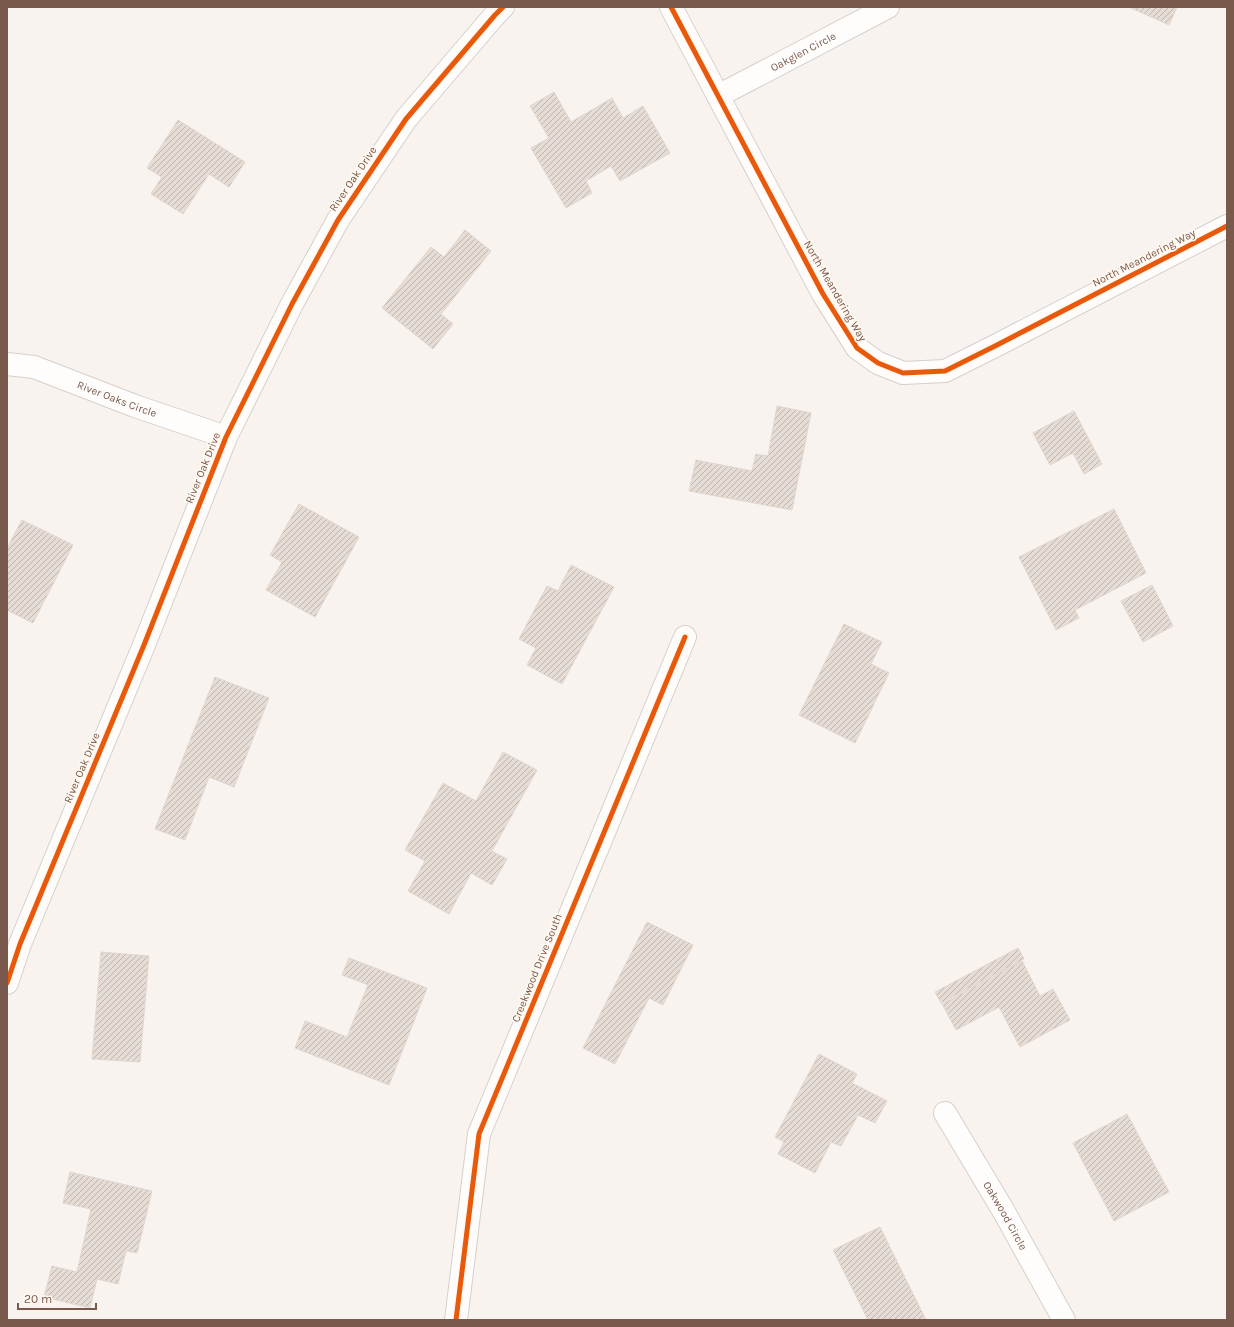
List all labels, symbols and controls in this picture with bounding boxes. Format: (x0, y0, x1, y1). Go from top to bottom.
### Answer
street label: Oakglen Circle (768, 29, 838, 74)
street label: River Oak Drive (327, 144, 380, 214)
street label: North Meandering Way (1090, 226, 1198, 290)
street label: North Meandering Way (801, 238, 869, 344)
street label: River Oaks Circle (75, 378, 159, 420)
street label: River Oak Drive (183, 430, 223, 505)
street label: River Oak Drive (61, 730, 103, 805)
street label: Creekwood Drive South (509, 912, 565, 1024)
street label: Oakwood Circle (981, 1179, 1030, 1252)
scale bar (18, 1285, 96, 1311)
text: 20 m (24, 1292, 52, 1306)

